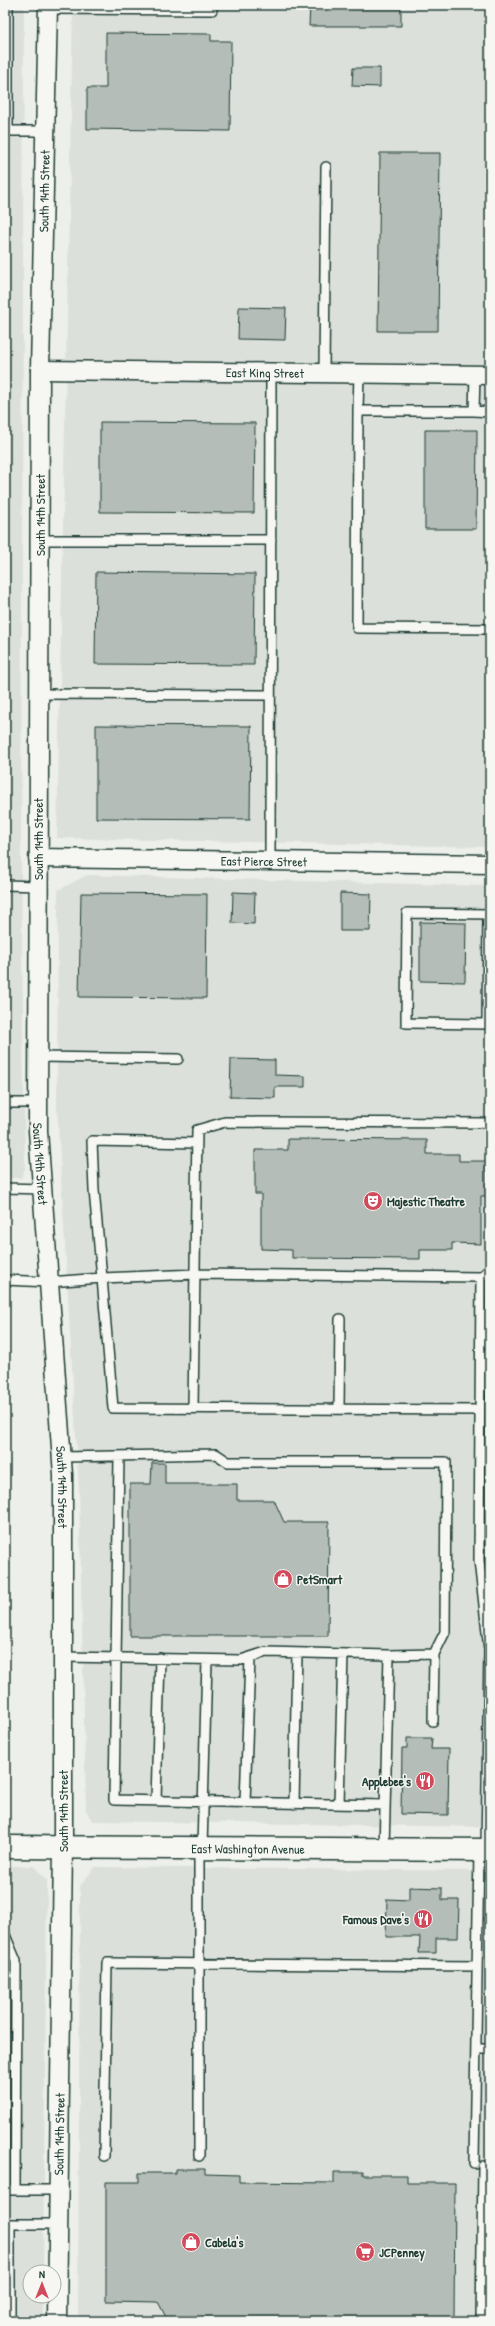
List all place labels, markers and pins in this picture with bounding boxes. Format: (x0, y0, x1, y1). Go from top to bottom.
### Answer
theatre icon: Majestic Theatre (362, 1190, 384, 1212)
place label: Majestic Theatre (387, 1192, 466, 1210)
shop icon: PetSmart (272, 1568, 294, 1590)
place label: PetSmart (297, 1570, 343, 1588)
restaurant icon: Applebee's (414, 1770, 436, 1792)
place label: Applebee's (362, 1772, 411, 1791)
restaurant icon: Famous Dave's (412, 1908, 434, 1930)
place label: Famous Dave's (342, 1910, 409, 1928)
shop icon: Cabela's (180, 2231, 202, 2253)
place label: Cabela's (205, 2233, 243, 2251)
supermarket icon: JCPenney (354, 2241, 376, 2263)
place label: JCPenney (379, 2243, 425, 2262)

